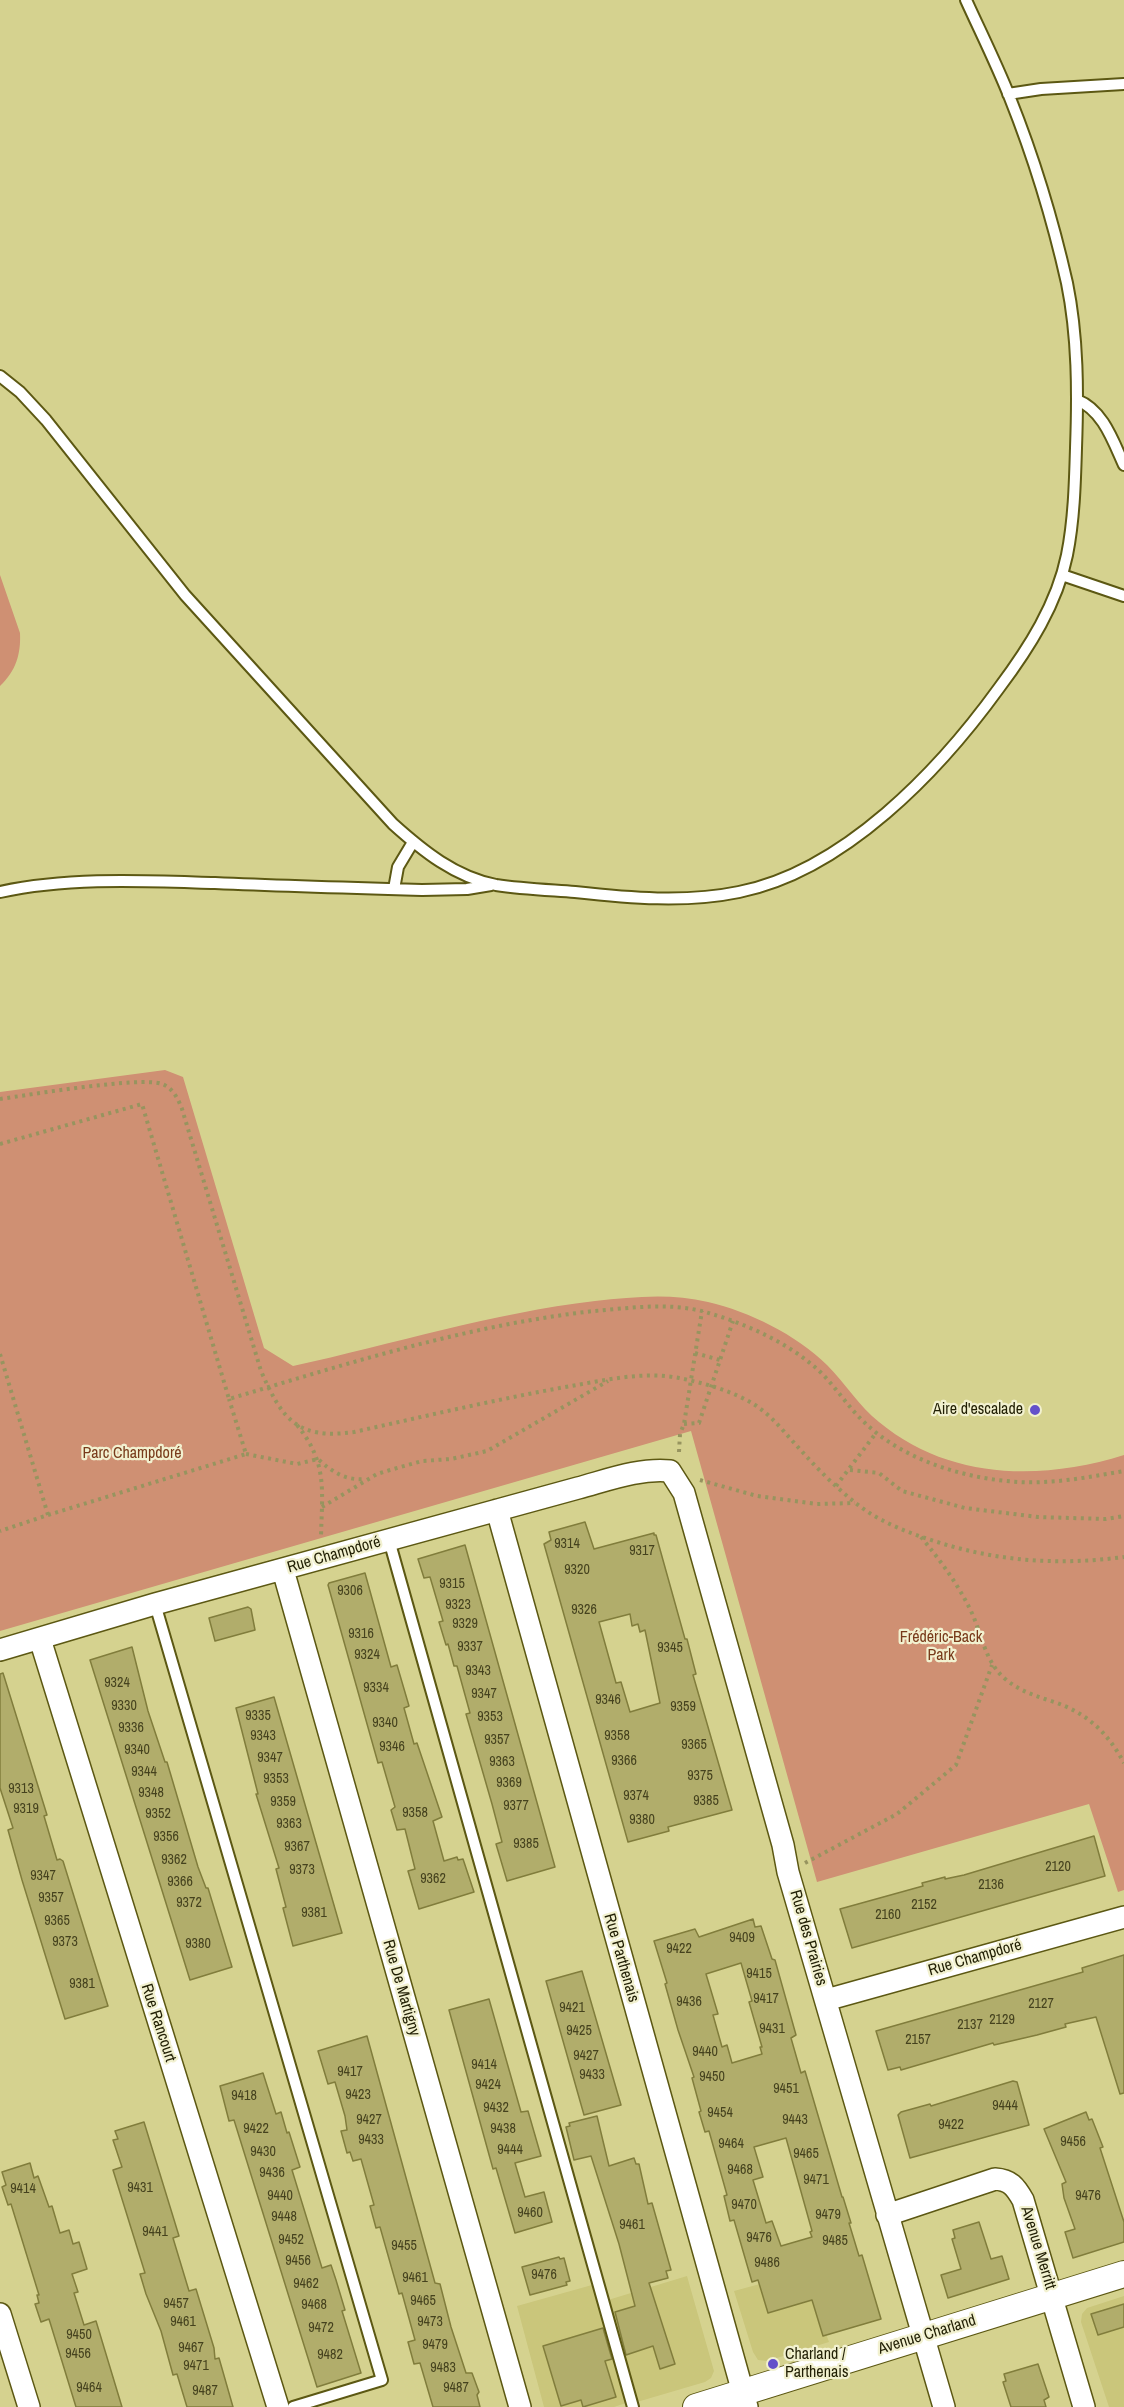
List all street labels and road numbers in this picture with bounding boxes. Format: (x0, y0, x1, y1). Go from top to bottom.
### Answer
street label: Rue Champdoré (285, 1533, 383, 1577)
street label: Rue des Prairies (785, 1888, 831, 1988)
street label: Rue Parthenais (599, 1912, 643, 2004)
street label: Rue Champdoré (926, 1936, 1024, 1980)
street label: Rue De Martigny (378, 1938, 424, 2038)
street label: Rue Rancourt (136, 1982, 180, 2064)
street label: Avenue Merritt (1016, 2204, 1060, 2292)
street label: Avenue Charland (876, 2311, 978, 2359)

